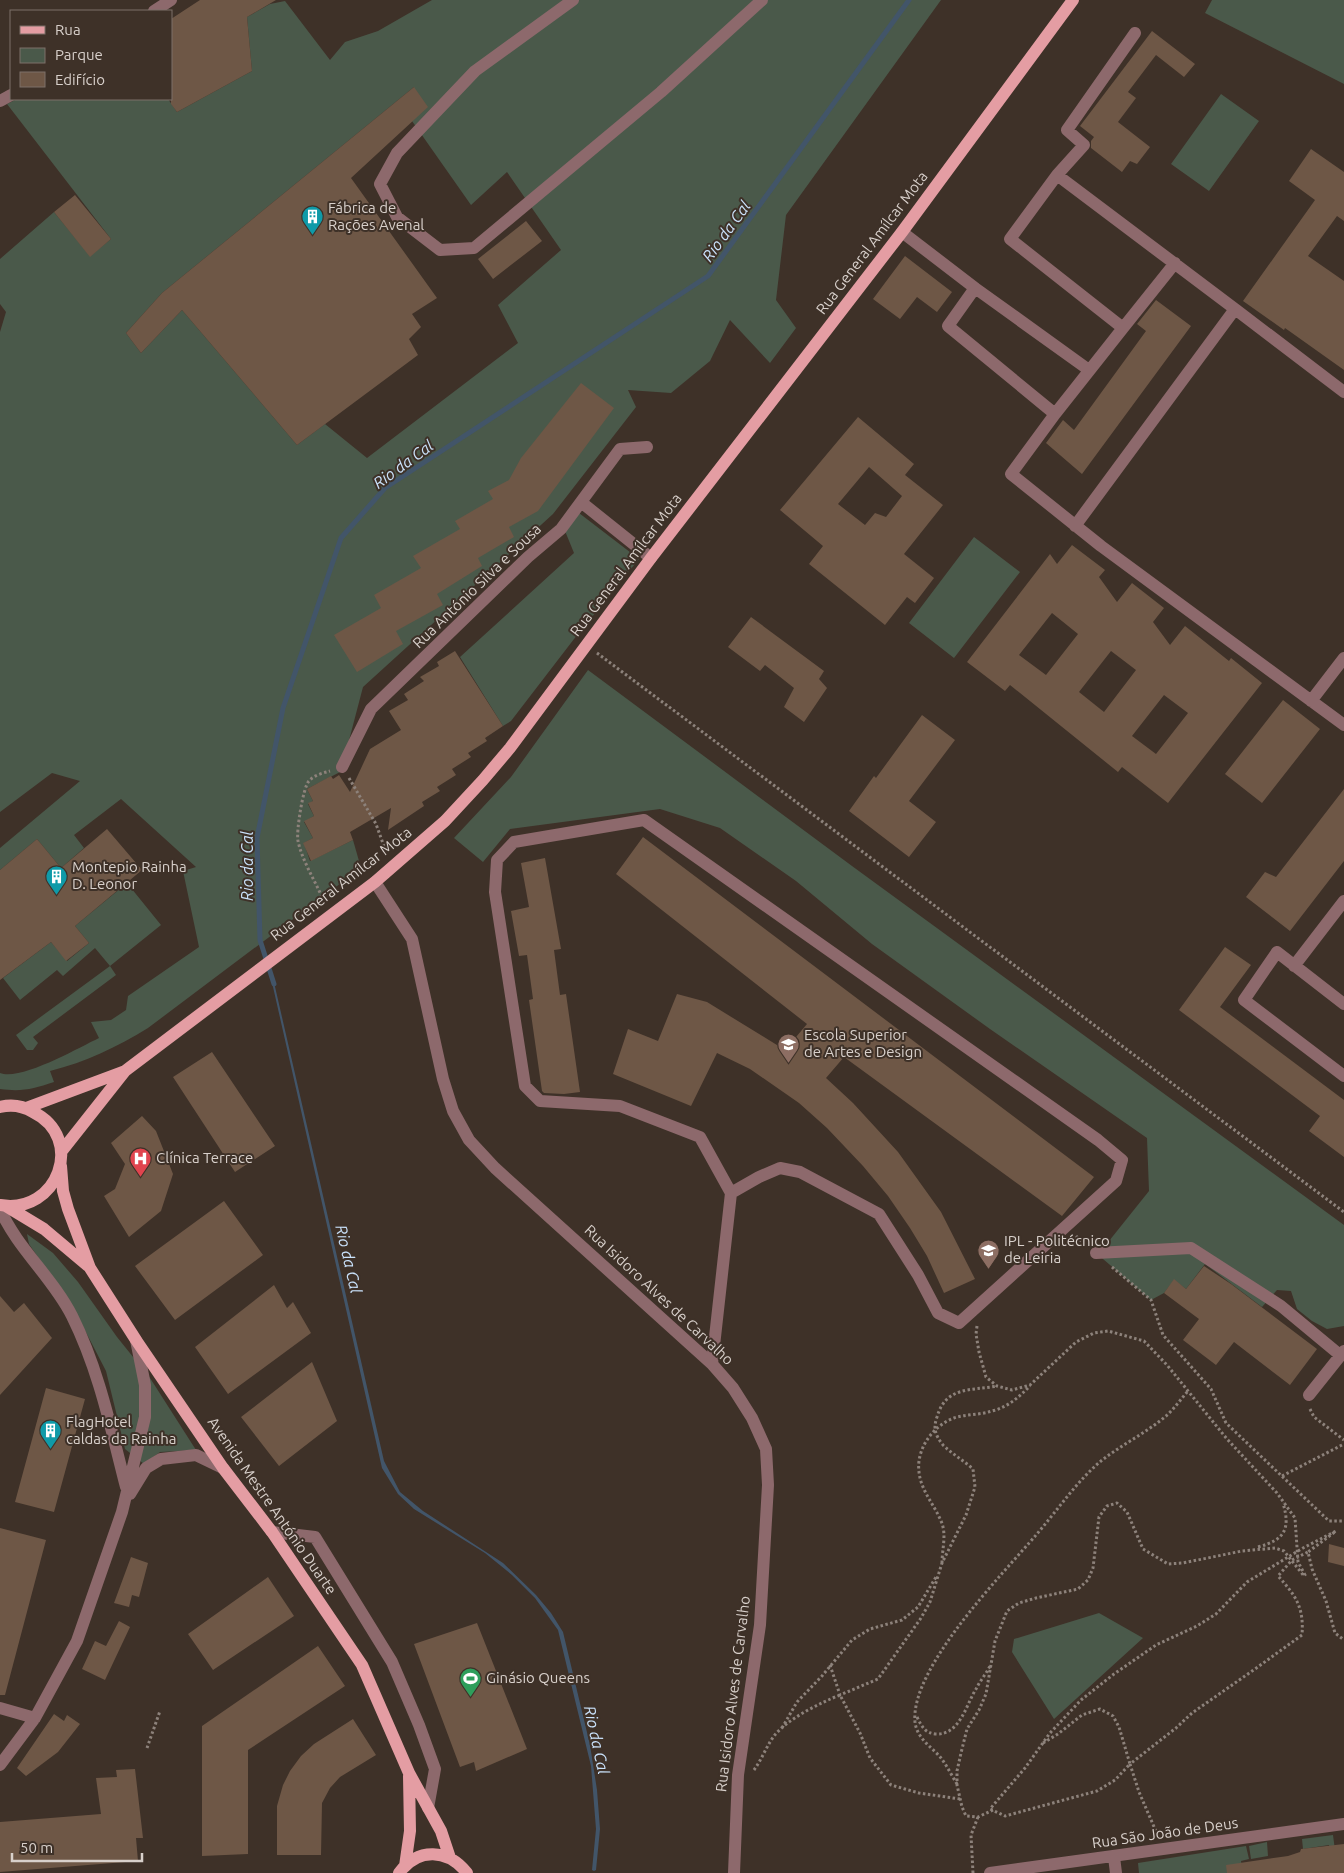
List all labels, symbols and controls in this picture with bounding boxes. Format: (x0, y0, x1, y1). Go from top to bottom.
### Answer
legend (10, 10, 172, 100)
text: Rua (55, 21, 81, 38)
text: Parque (55, 46, 103, 63)
text: Edifício (55, 71, 105, 88)
street label: Rua General Amílcar Mota (812, 168, 931, 317)
water label: Rio da Cal (698, 197, 754, 265)
place label: Fábrica de Rações Avenal (328, 199, 424, 233)
building icon: Fábrica de Rações Avenal (300, 205, 324, 236)
water label: Rio da Cal (369, 436, 437, 492)
street label: Rua General Amílcar Mota (566, 490, 685, 639)
street label: Rua António Silva e Sousa (409, 520, 544, 651)
street label: Rua General Amílcar Mota (267, 823, 415, 944)
water label: Rio da Cal (238, 830, 256, 901)
place label: Montepio Rainha D. Leonor (72, 858, 187, 892)
building icon: Montepio Rainha D. Leonor (44, 864, 68, 895)
place label: Escola Superior de Artes e Design (804, 1026, 922, 1060)
school or university icon: Escola Superior de Artes e Design (776, 1032, 800, 1063)
hospital icon: Clínica Terrace (128, 1146, 152, 1177)
place label: Clínica Terrace (156, 1149, 253, 1166)
street label: Rua Isidoro Alves de Carvalho (581, 1221, 737, 1368)
water label: Rio da Cal (332, 1223, 366, 1296)
place label: IPL - Politécnico de Leiria (1004, 1232, 1110, 1266)
school or university icon: IPL - Politécnico de Leiria (976, 1238, 1000, 1269)
place label: FlagHotel caldas da Rainha (66, 1413, 176, 1447)
street label: Avenida Mestre António Duarte (205, 1414, 340, 1598)
building icon: FlagHotel caldas da Rainha (38, 1419, 62, 1450)
street label: Rua Isidoro Alves de Carvalho (712, 1595, 753, 1793)
sports icon: Ginásio Queens (458, 1666, 482, 1697)
place label: Ginásio Queens (486, 1669, 590, 1686)
water label: Rio da Cal (581, 1704, 613, 1777)
street label: Rua São João de Deus (1091, 1814, 1239, 1851)
scale bar (12, 1830, 142, 1862)
text: 50 m (20, 1839, 53, 1856)

